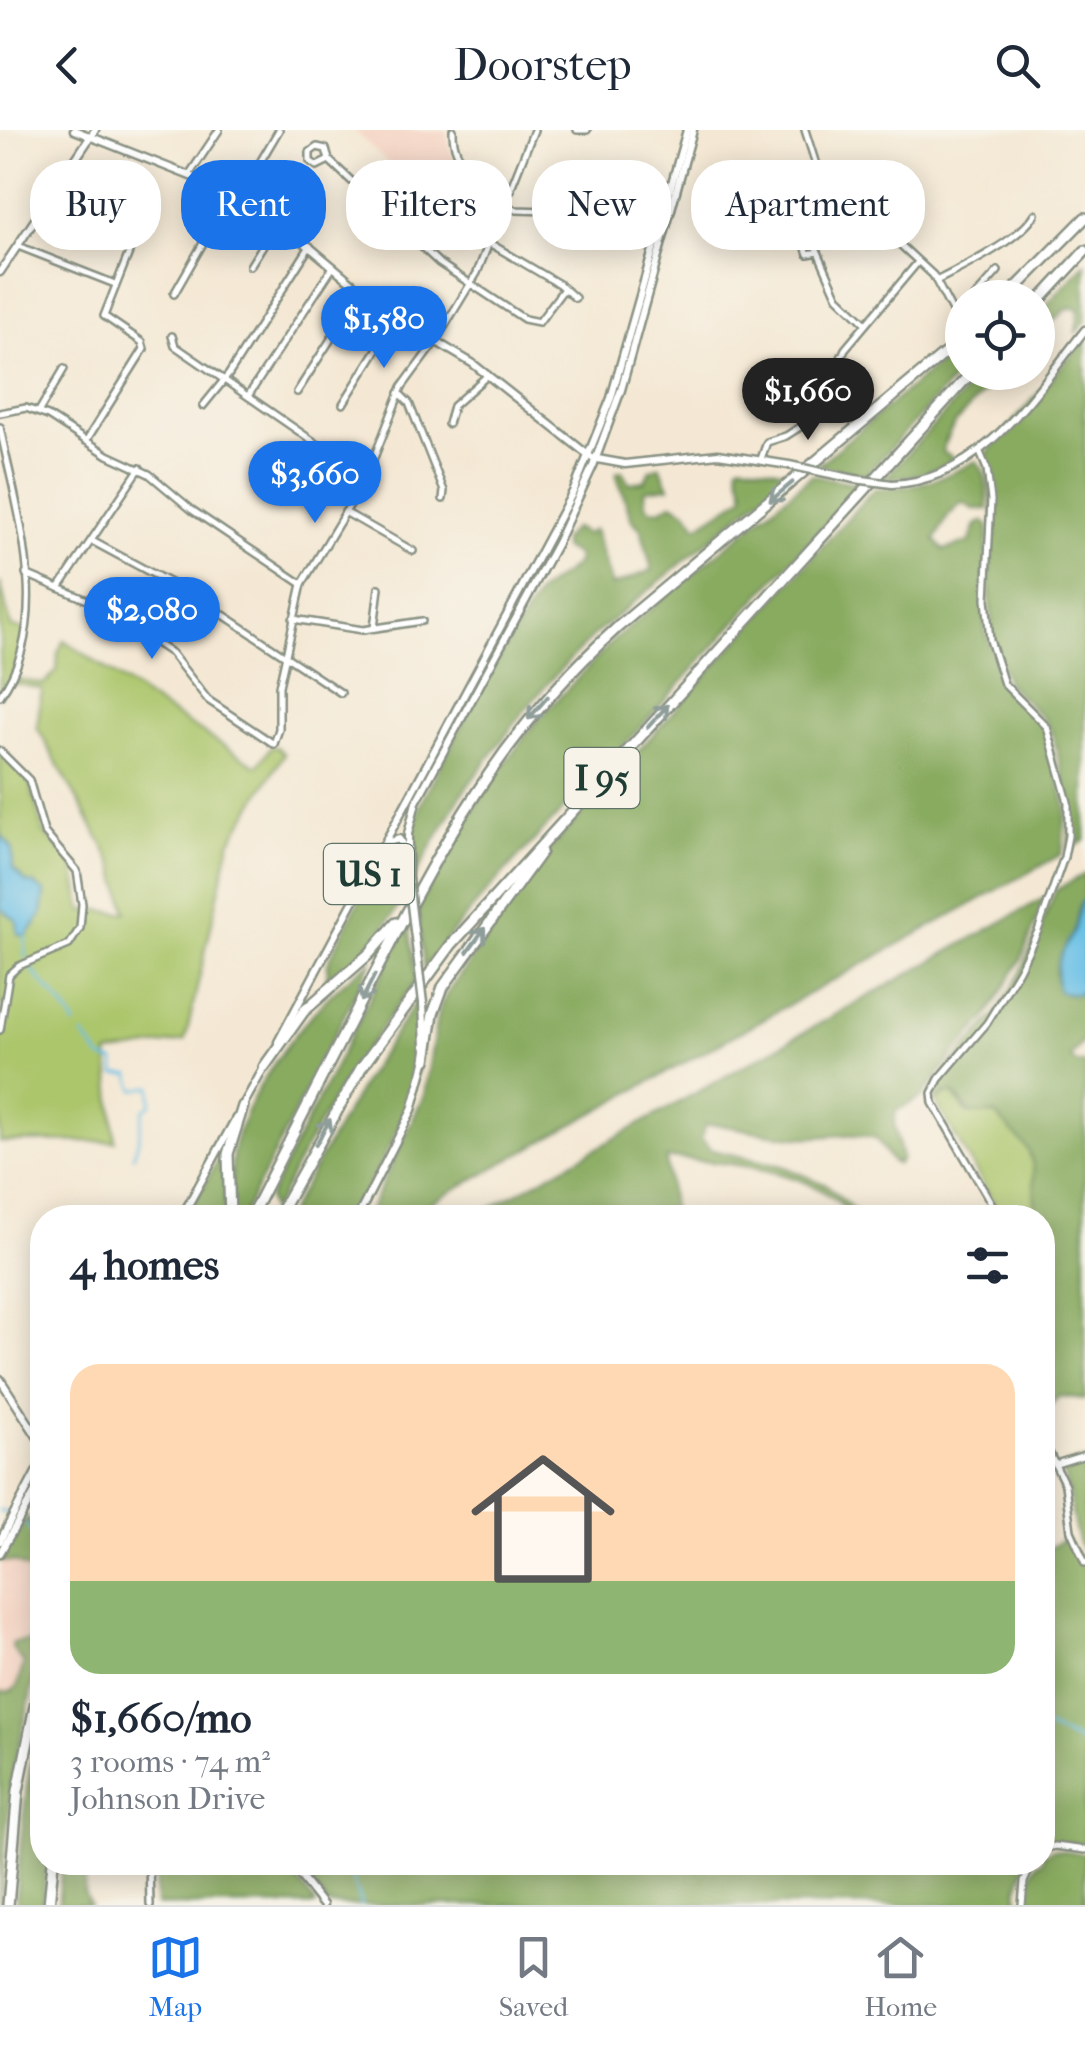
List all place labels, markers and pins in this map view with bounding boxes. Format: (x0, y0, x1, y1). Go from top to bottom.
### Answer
pin: $1,580 (303, 286, 465, 371)
pin: $1,660 (727, 358, 889, 443)
pin: $3,660 (234, 441, 396, 526)
pin: $2,080 (71, 577, 233, 662)

